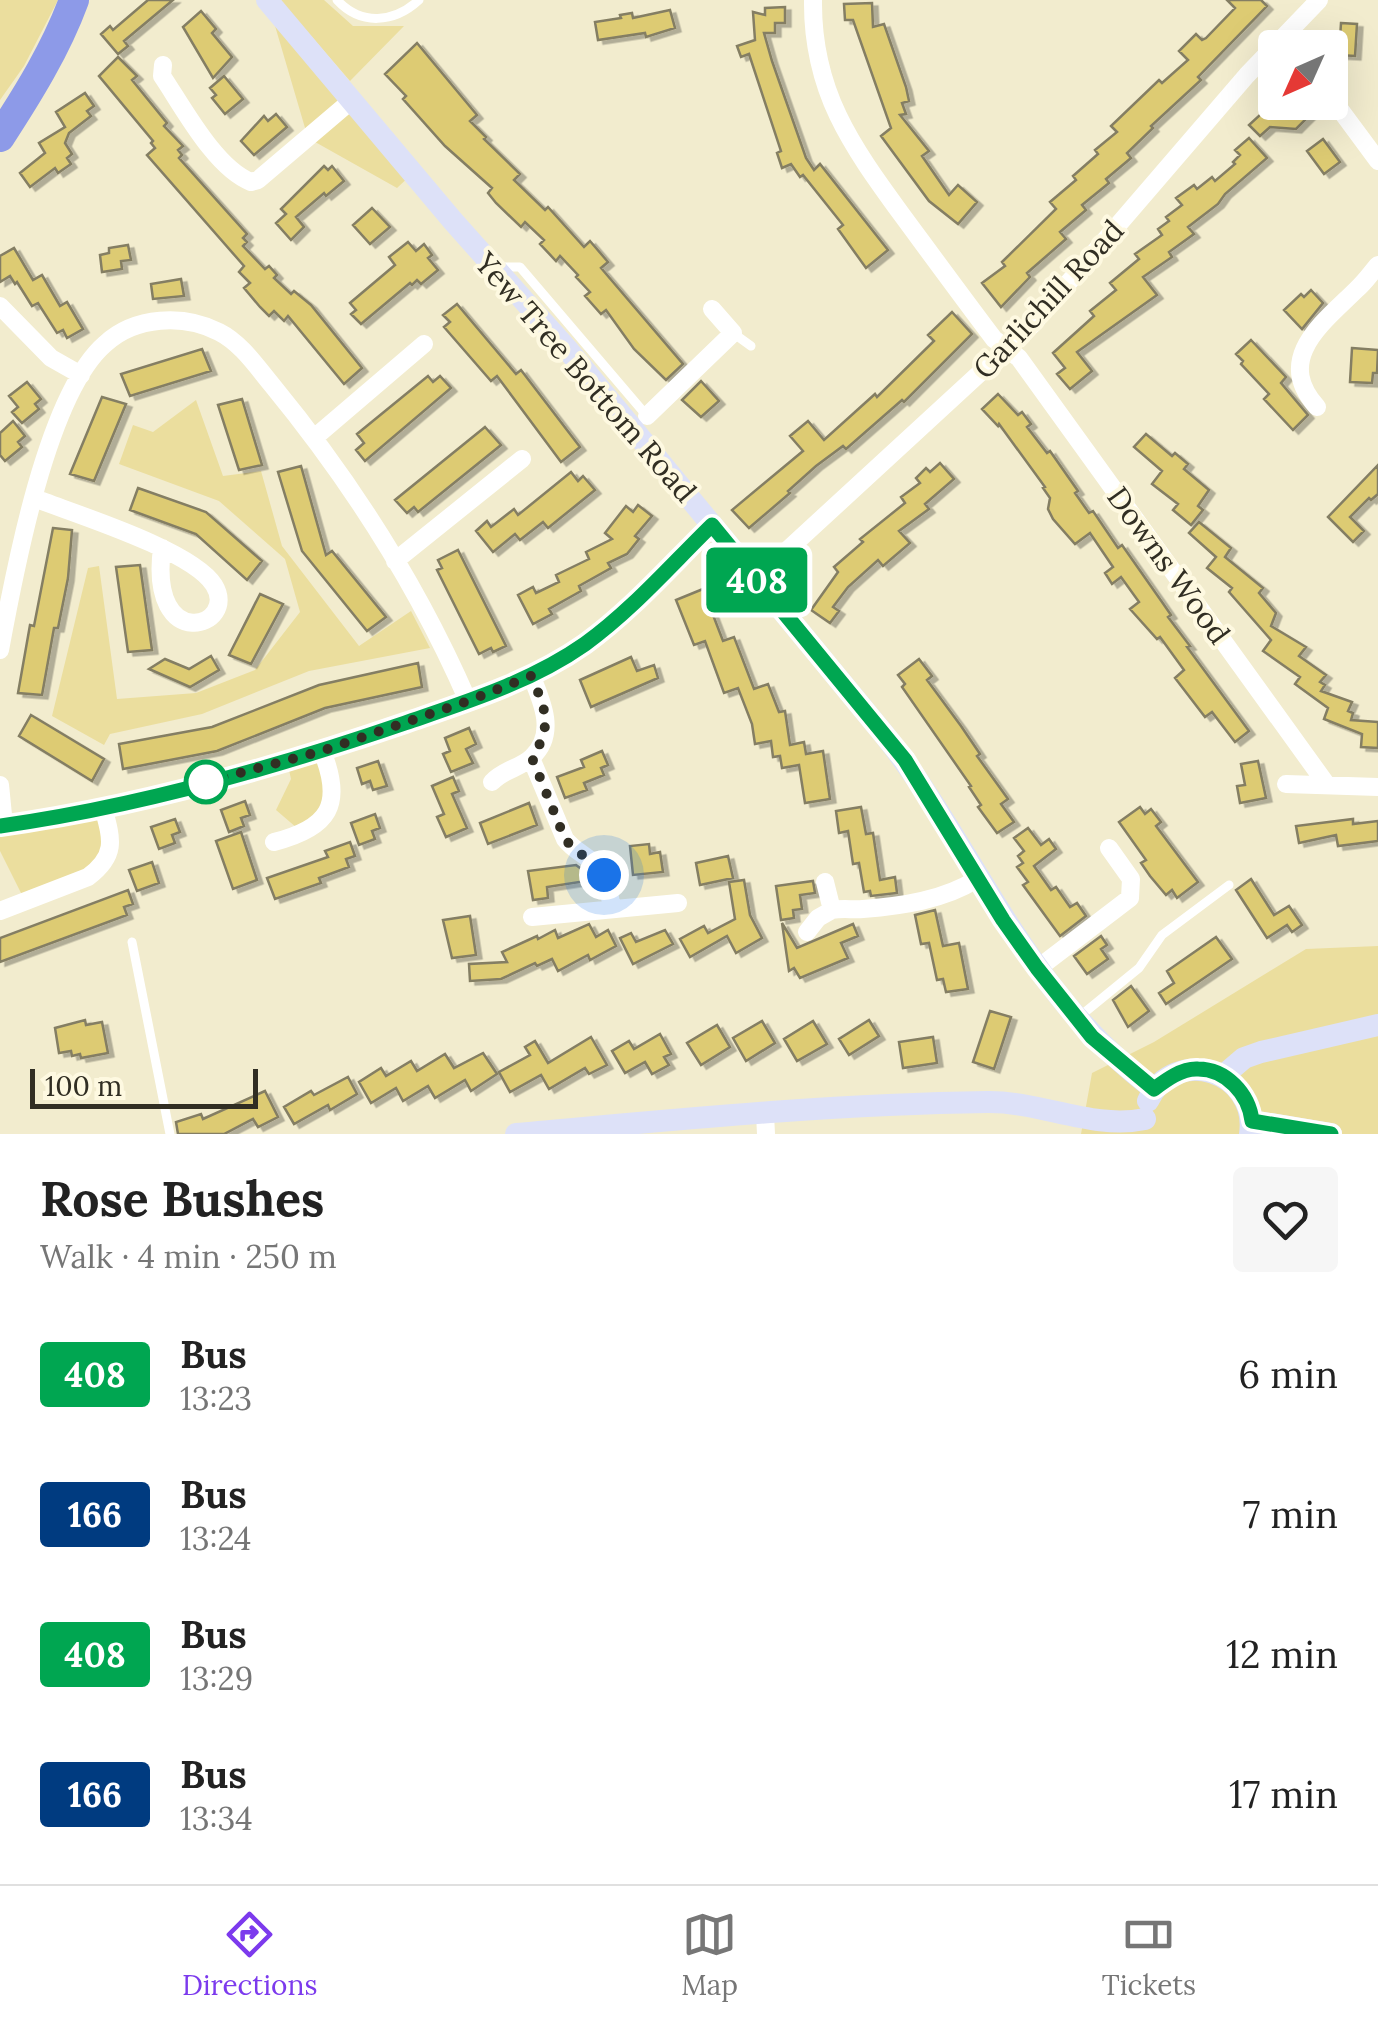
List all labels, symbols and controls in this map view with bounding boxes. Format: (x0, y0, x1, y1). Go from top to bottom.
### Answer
north arrow (1258, 30, 1348, 120)
map controls (1258, 30, 1348, 120)
street label: Garlichill Road (965, 211, 1131, 387)
street label: Yew Tree Bottom Road (466, 243, 705, 510)
street label: Downs Wood (1099, 479, 1239, 651)
line badge: 408 (700, 548, 814, 612)
text: 408 (726, 558, 788, 603)
unlabelled marker (185, 761, 227, 803)
your location (579, 850, 629, 900)
scale bar (30, 1064, 258, 1108)
text: 100 m (45, 1068, 122, 1104)
button: heart (1233, 1167, 1338, 1272)
text: Rose Bushes (40, 1168, 324, 1229)
text: Walk · 4 min · 250 m (40, 1236, 337, 1277)
text: Bus (180, 1330, 247, 1378)
text: 6 min (1238, 1350, 1338, 1398)
text: 408 (64, 1352, 126, 1397)
text: 13:23 (180, 1378, 252, 1419)
text: Bus (180, 1470, 247, 1518)
text: 7 min (1243, 1490, 1338, 1538)
text: 166 (68, 1492, 122, 1537)
text: 13:24 (180, 1518, 251, 1559)
text: Bus (180, 1610, 247, 1658)
text: 12 min (1226, 1630, 1338, 1678)
text: 408 (64, 1632, 126, 1677)
text: 13:29 (180, 1658, 253, 1699)
text: Bus (180, 1750, 247, 1798)
text: 17 min (1229, 1770, 1338, 1818)
text: 166 (68, 1772, 122, 1817)
text: 13:34 (180, 1798, 253, 1839)
tab: Directions (182, 1907, 317, 2003)
tab: Map (681, 1907, 738, 2003)
tab: Tickets (1102, 1907, 1196, 2003)

